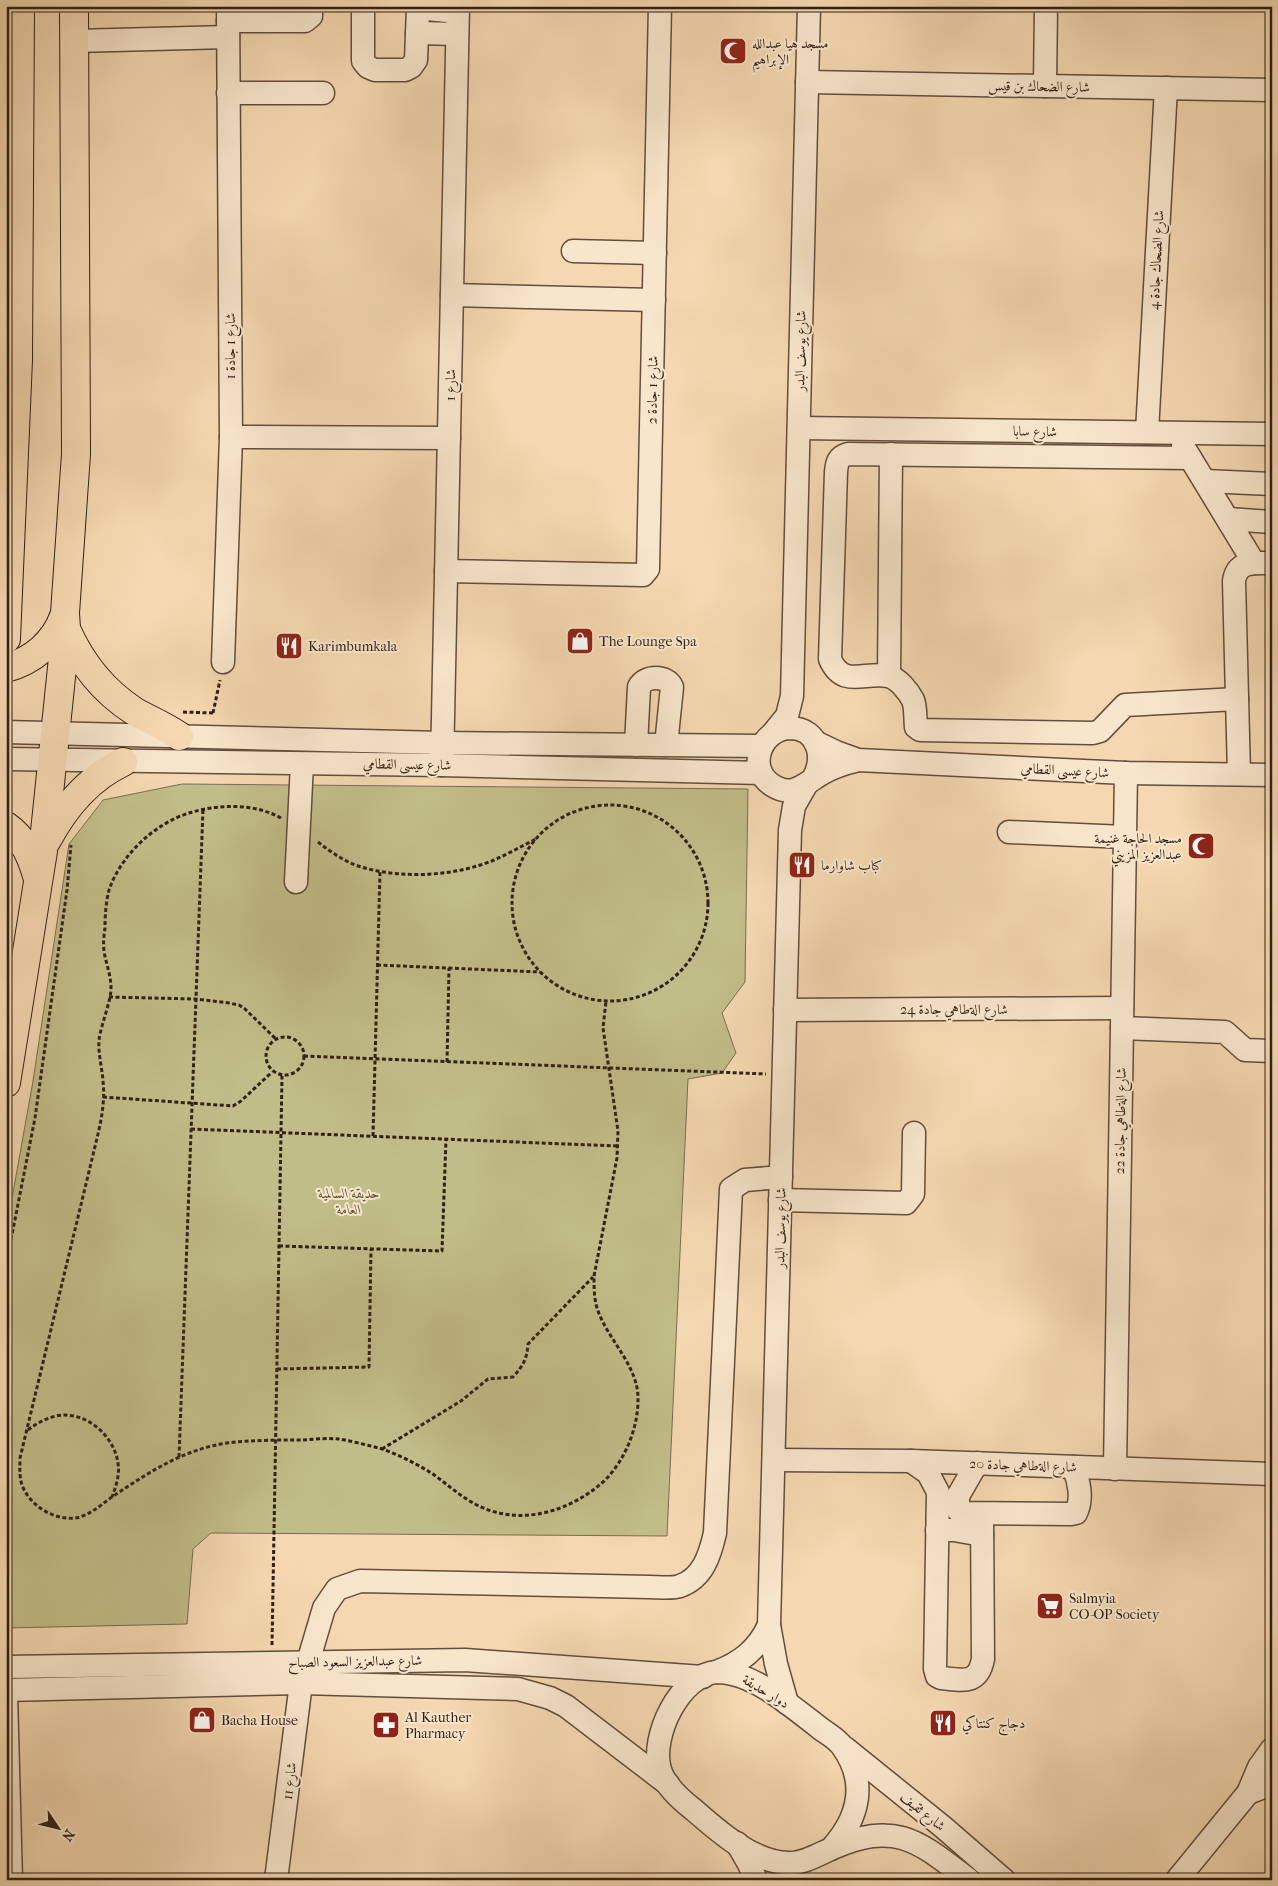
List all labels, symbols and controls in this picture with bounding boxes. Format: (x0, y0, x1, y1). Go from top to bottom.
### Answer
place label: مسجد هيا عبدالله الإبراهيم (752, 35, 828, 73)
mosque icon: مسجد هيا عبدالله الإبراهيم (718, 36, 748, 66)
street label: شارع الضحاك بن قيس (988, 77, 1090, 99)
street label: شارع الضحاك جادة 4 (1145, 210, 1171, 311)
street label: شارع يوسف البدر (791, 310, 813, 394)
street label: شارع 1 جادة 1 (222, 313, 242, 379)
street label: شارع 1 جادة 2 (643, 355, 665, 425)
street label: شارع 1 (442, 369, 462, 401)
street label: شارع سابا (1013, 423, 1057, 443)
shop icon: The Lounge Spa (565, 626, 595, 656)
restaurant icon: Karimbumkala (274, 631, 304, 661)
place label: The Lounge Spa (599, 633, 697, 650)
place label: Karimbumkala (308, 638, 398, 655)
street label: شارع عيسى القطامي (363, 755, 451, 777)
street label: شارع عيسى القطامي (1020, 760, 1110, 784)
place label: مسجد الحاجة غنيمة عبدالعزيز المزيني (1094, 830, 1182, 867)
mosque icon: مسجد الحاجة غنيمة عبدالعزيز المزيني (1186, 831, 1216, 861)
restaurant icon: كباب شاوارما (787, 850, 817, 880)
place label: كباب شاوارما (821, 857, 882, 874)
street label: شارع الةطاهي جادة 24 (900, 1001, 1008, 1021)
street label: شارع الةطاهي جادة 22 (1111, 1067, 1133, 1175)
park label: حديقة السالمية العامة (316, 1185, 380, 1218)
street label: شارع يوسف البدر (771, 1187, 793, 1271)
street label: شارع الةطاهي جادة 20 (969, 1455, 1077, 1479)
place label: Salmyia CO-OP Society (1069, 1590, 1160, 1623)
supermarket icon: Salmyia CO-OP Society (1035, 1591, 1065, 1621)
street label: شارع عبدالعزيز السعود الصباح (288, 1652, 422, 1675)
street label: دوار حديقة (739, 1671, 792, 1712)
shop icon: Bacha House (187, 1705, 217, 1735)
restaurant icon: دجاج كنتاكي (928, 1708, 958, 1738)
place label: Al Kauther Pharmacy (404, 1709, 471, 1742)
pharmacy icon: Al Kauther Pharmacy (371, 1710, 401, 1740)
place label: Bacha House (221, 1712, 298, 1729)
place label: دجاج كنتاكي (962, 1714, 1025, 1736)
street label: شارع 11 (279, 1761, 303, 1801)
street label: شارع ثقيف (895, 1788, 949, 1837)
north arrow (32, 1804, 82, 1854)
text: N (58, 1826, 78, 1845)

